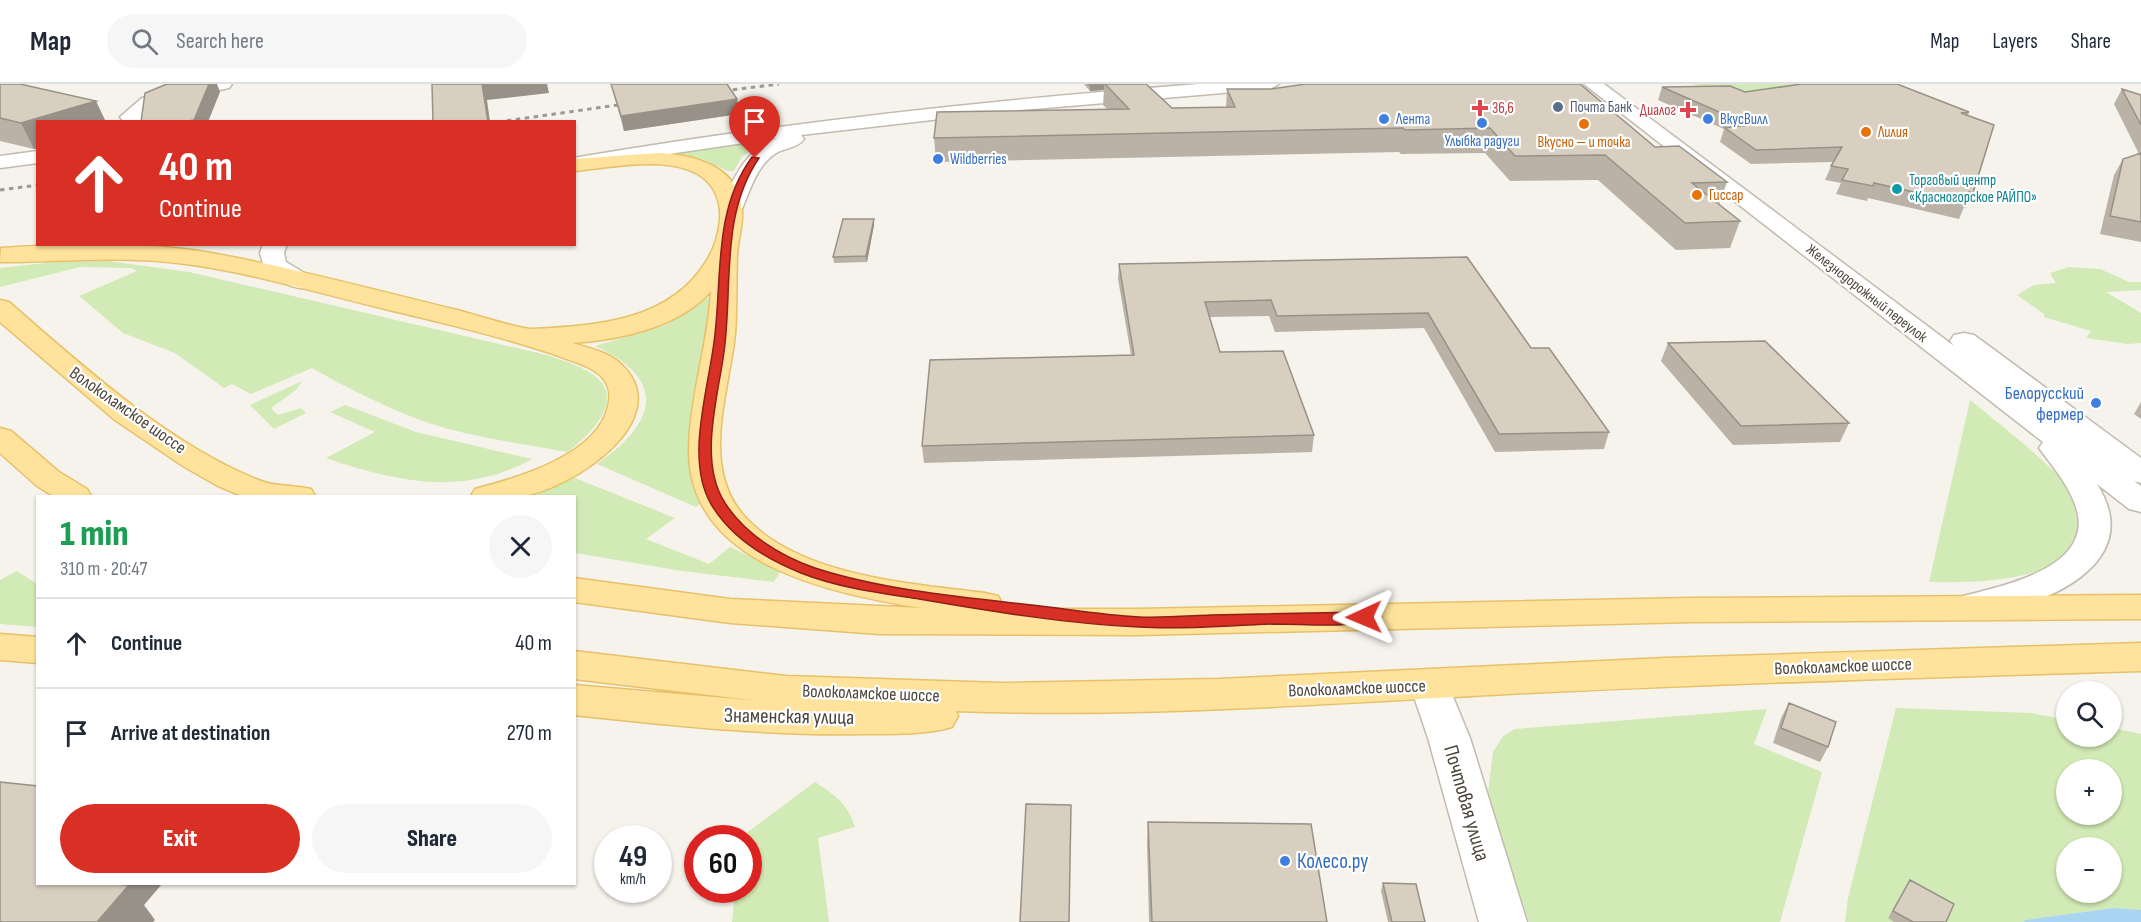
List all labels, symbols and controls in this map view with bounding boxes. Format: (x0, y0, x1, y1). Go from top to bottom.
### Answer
search box (107, 14, 527, 68)
text: Map (30, 25, 71, 58)
icon: search (128, 25, 161, 58)
text: Search here (176, 28, 264, 55)
text: Map (1930, 29, 1959, 54)
text: Layers (1992, 29, 2038, 54)
text: Share (2071, 29, 2111, 54)
pin (729, 96, 780, 158)
place label: Почта Банк (1570, 98, 1632, 117)
place label: 36,6 (1492, 99, 1514, 118)
marker: Почта Банк (1551, 100, 1565, 114)
marker: 36,6 (1473, 101, 1487, 115)
place label: Диалог (1640, 101, 1676, 120)
marker: Диалог (1681, 103, 1695, 117)
icon: arrive (738, 105, 771, 138)
place label: Лента (1395, 110, 1430, 129)
place label: ВкусВилл (1720, 110, 1768, 129)
marker: Лента (1377, 112, 1391, 126)
marker: ВкусВилл (1701, 112, 1715, 126)
marker: Улыбка радуги (1475, 116, 1489, 130)
marker: Вкусно — и точка (1577, 117, 1591, 131)
place label: Лилия (1877, 123, 1908, 142)
marker: Лилия (1859, 125, 1873, 139)
place label: Улыбка радуги (1445, 132, 1519, 151)
place label: Вкусно — и точка (1537, 133, 1631, 152)
text: 40 m (159, 142, 233, 193)
icon: ahead (60, 144, 138, 222)
place label: Wildberries (950, 150, 1007, 169)
marker: Wildberries (931, 152, 945, 166)
place label: Торговый центр «Красногорское РАЙПО» (1909, 171, 2037, 207)
marker: Торговый центр «Красногорское РАЙПО» (1890, 182, 1904, 196)
place label: Гиссар (1709, 186, 1743, 205)
marker: Гиссар (1690, 188, 1704, 202)
text: Continue (159, 193, 242, 225)
street label: Железнодорожный переулок (1802, 240, 1931, 347)
street label: Волоколамское шоссе (65, 362, 190, 458)
place label: Белорусский фермер (2005, 383, 2084, 425)
marker: Белорусский фермер (2089, 396, 2103, 410)
text: 1 min (60, 513, 128, 556)
button: close (489, 515, 552, 578)
text: 310 m · 20:47 (60, 557, 148, 581)
position arrow (1332, 585, 1396, 649)
icon: ahead (60, 627, 93, 660)
text: Continue (111, 630, 182, 657)
text: 40 m (515, 630, 552, 657)
street label: Волоколамское шоссе (1774, 654, 1912, 679)
street label: Волоколамское шоссе (1288, 676, 1426, 701)
street label: Волоколамское шоссе (802, 681, 940, 706)
map controls (2056, 681, 2122, 903)
button: search (2056, 681, 2122, 747)
street label: Знаменская улица (724, 703, 854, 730)
icon: arrive (60, 717, 93, 750)
text: Arrive at destination (111, 720, 270, 747)
text: 270 m (507, 720, 552, 747)
street label: Почтовая улица (1438, 742, 1495, 864)
button: + (2056, 759, 2122, 825)
button: Exit (60, 804, 300, 873)
button: Share (312, 804, 552, 873)
speed limit sign: 60 (684, 825, 762, 903)
button: − (2056, 837, 2122, 903)
text: 49 (619, 839, 647, 875)
place label: Колесо.ру (1297, 849, 1368, 874)
marker: Колесо.ру (1278, 854, 1292, 868)
text: km/h (620, 870, 646, 889)

